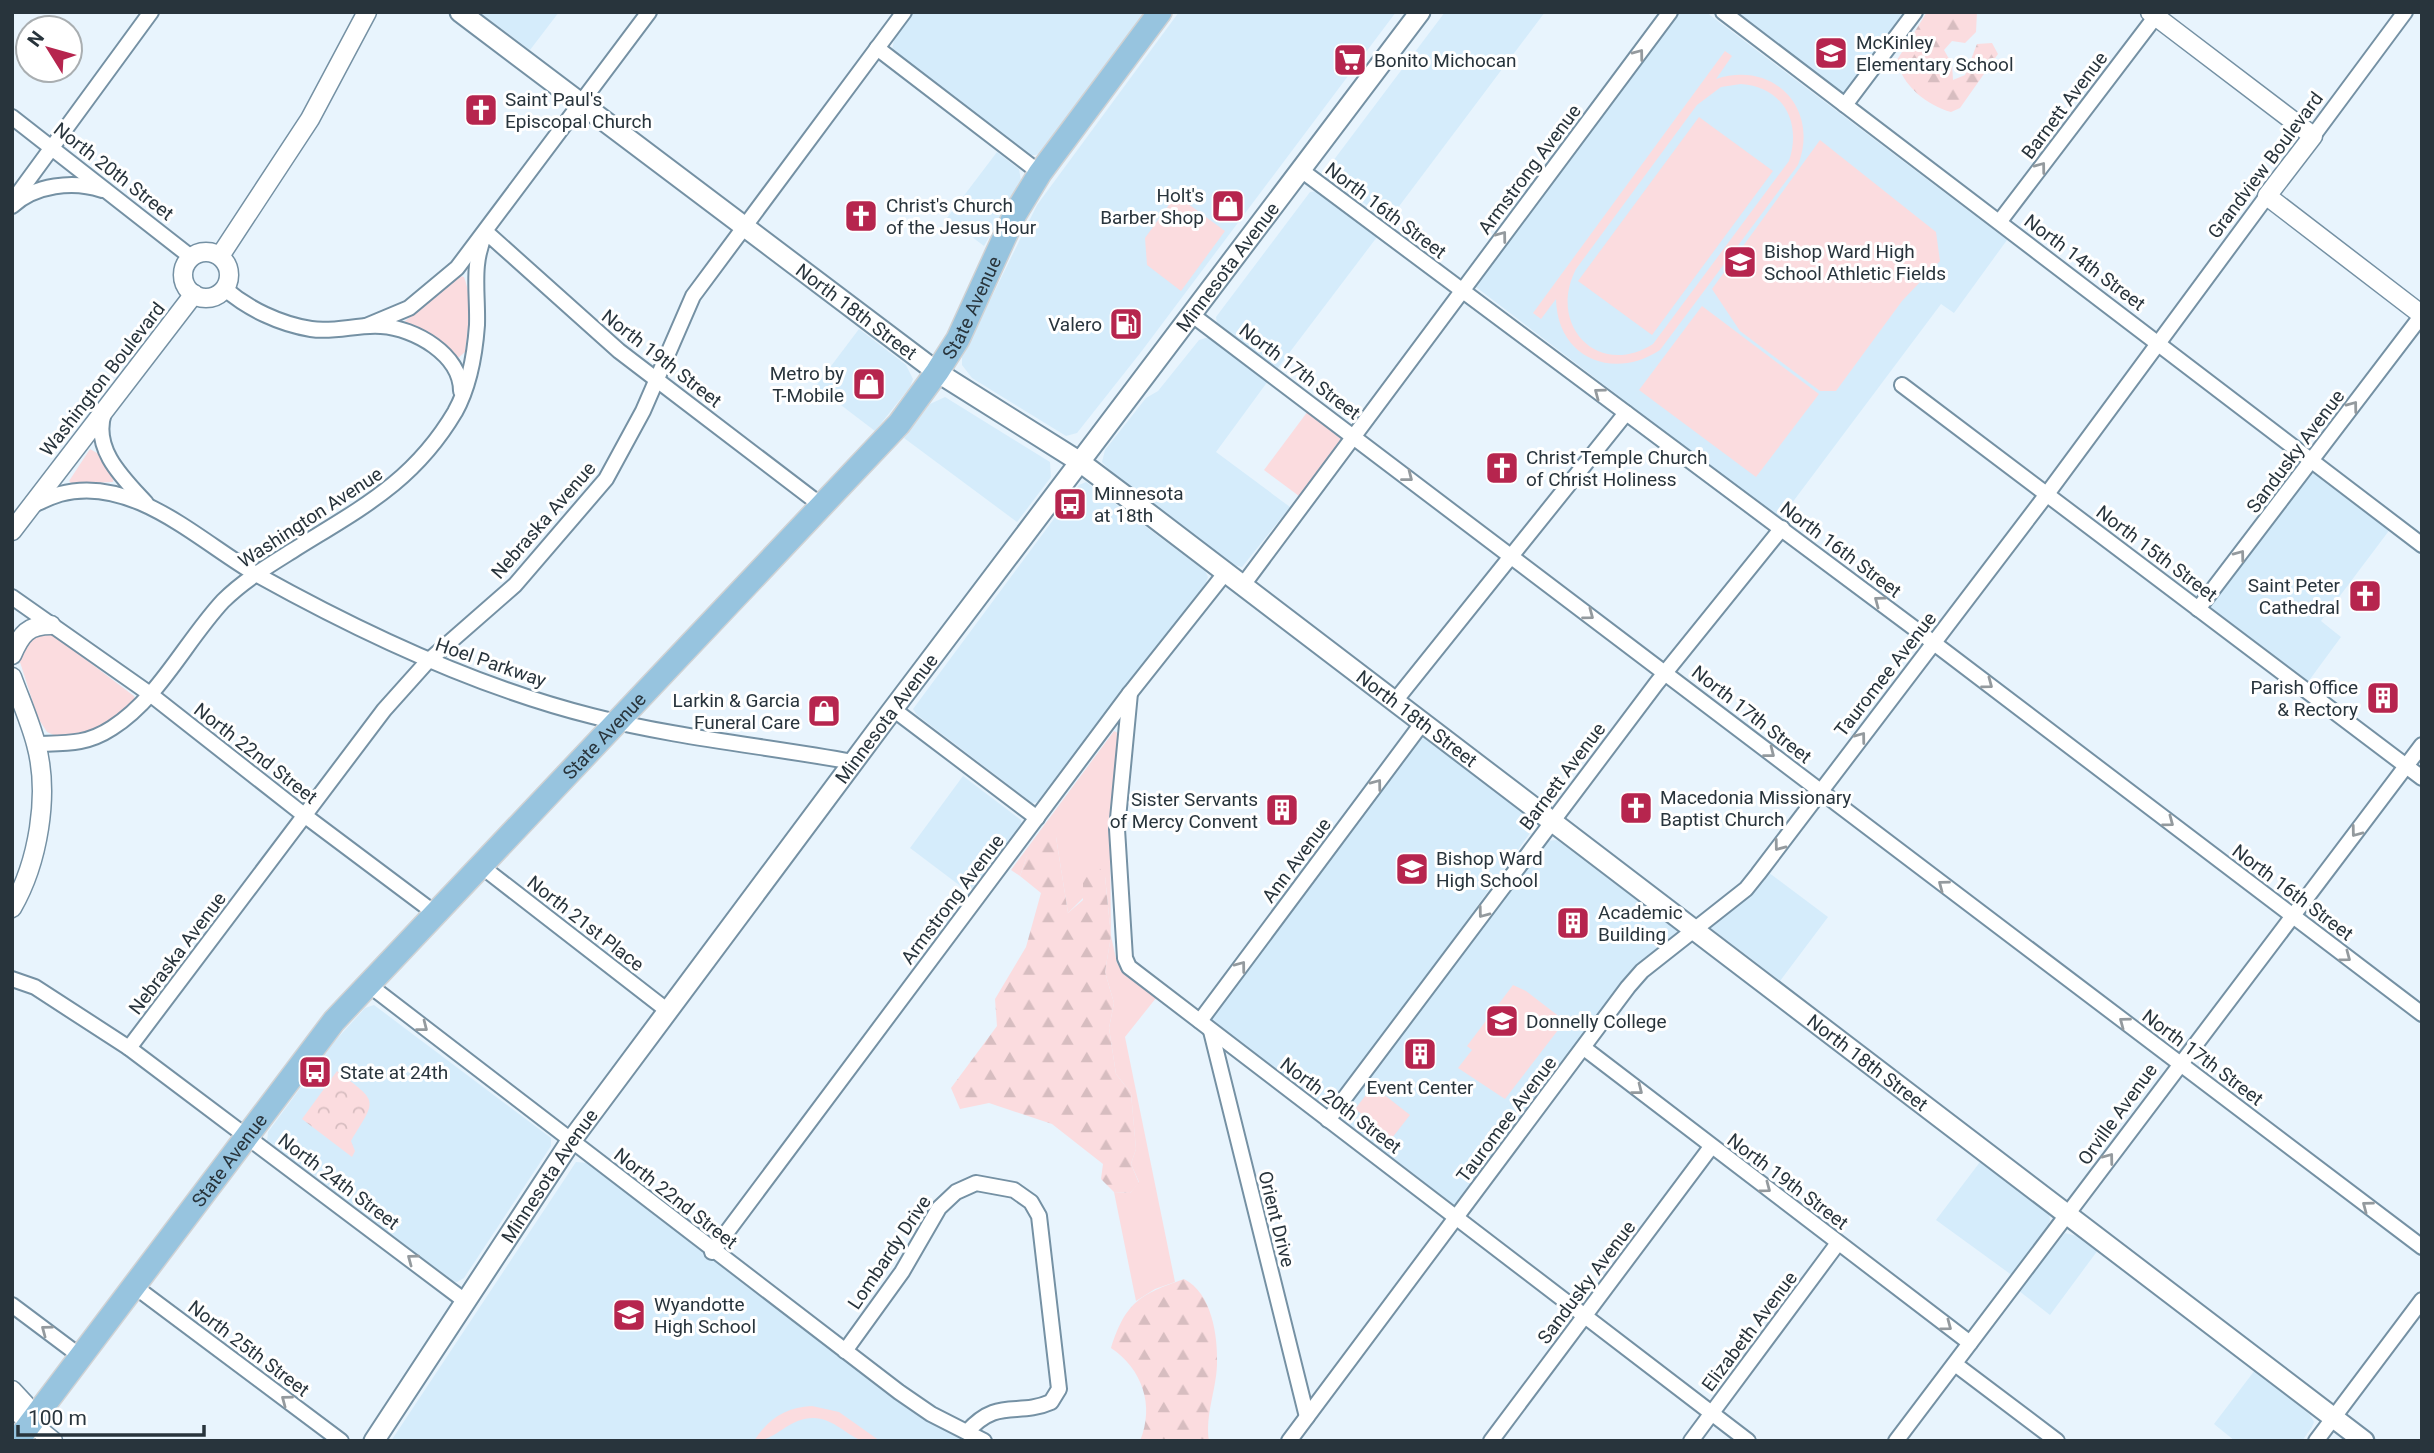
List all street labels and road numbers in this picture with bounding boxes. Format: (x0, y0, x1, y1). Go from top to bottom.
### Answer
street label: Barnett Avenue (2017, 47, 2112, 164)
street label: Grandview Boulevard (2203, 87, 2328, 243)
street label: Armstrong Avenue (1473, 100, 1586, 239)
street label: North 20th Street (49, 118, 178, 225)
street label: North 16th Street (1321, 157, 1451, 263)
street label: Minnesota Avenue (1171, 198, 1284, 336)
street label: North 14th Street (2020, 209, 2150, 315)
street label: State Avenue (937, 253, 1006, 363)
street label: North 18th Street (791, 259, 921, 365)
street label: Washington Boulevard (35, 298, 170, 461)
street label: North 19th Street (597, 305, 726, 412)
street label: North 17th Street (1235, 318, 1365, 424)
street label: Sandusky Avenue (2242, 385, 2349, 518)
street label: Nebraska Avenue (486, 457, 600, 583)
street label: Washington Avenue (234, 462, 387, 573)
street label: North 16th Street (1776, 496, 1906, 602)
street label: North 15th Street (2092, 500, 2222, 606)
street label: Tauromee Avenue (1830, 607, 1941, 741)
street label: Hoel Parkway (432, 633, 549, 692)
street label: Minnesota Avenue (830, 649, 943, 788)
street label: North 17th Street (1687, 661, 1816, 768)
street label: North 18th Street (1352, 665, 1482, 772)
street label: State Avenue (558, 688, 651, 784)
street label: North 22nd Street (189, 698, 322, 809)
street label: Barnett Avenue (1515, 718, 1610, 835)
street label: Ann Avenue (1257, 813, 1336, 907)
street label: Armstrong Avenue (896, 830, 1009, 969)
street label: North 16th Street (2228, 839, 2358, 945)
street label: North 21st Place (523, 871, 649, 976)
street label: Nebraska Avenue (124, 888, 231, 1019)
street label: North 17th Street (2138, 1004, 2268, 1110)
street label: North 18th Street (1803, 1009, 1932, 1116)
street label: North 20th Street (1276, 1052, 1406, 1158)
street label: Tauromee Avenue (1452, 1052, 1561, 1187)
street label: Orville Avenue (2073, 1059, 2162, 1169)
street label: Minnesota Avenue (496, 1105, 603, 1247)
street label: State Avenue (187, 1109, 272, 1212)
street label: North 24th Street (274, 1128, 404, 1234)
street label: North 19th Street (1723, 1128, 1853, 1234)
street label: North 22nd Street (609, 1143, 742, 1254)
street label: Orient Drive (1253, 1169, 1300, 1270)
street label: Lombardy Drive (843, 1191, 936, 1313)
street label: Sandusky Avenue (1533, 1216, 1640, 1349)
street label: Elizabeth Avenue (1697, 1267, 1802, 1396)
street label: North 25th Street (184, 1295, 314, 1401)

